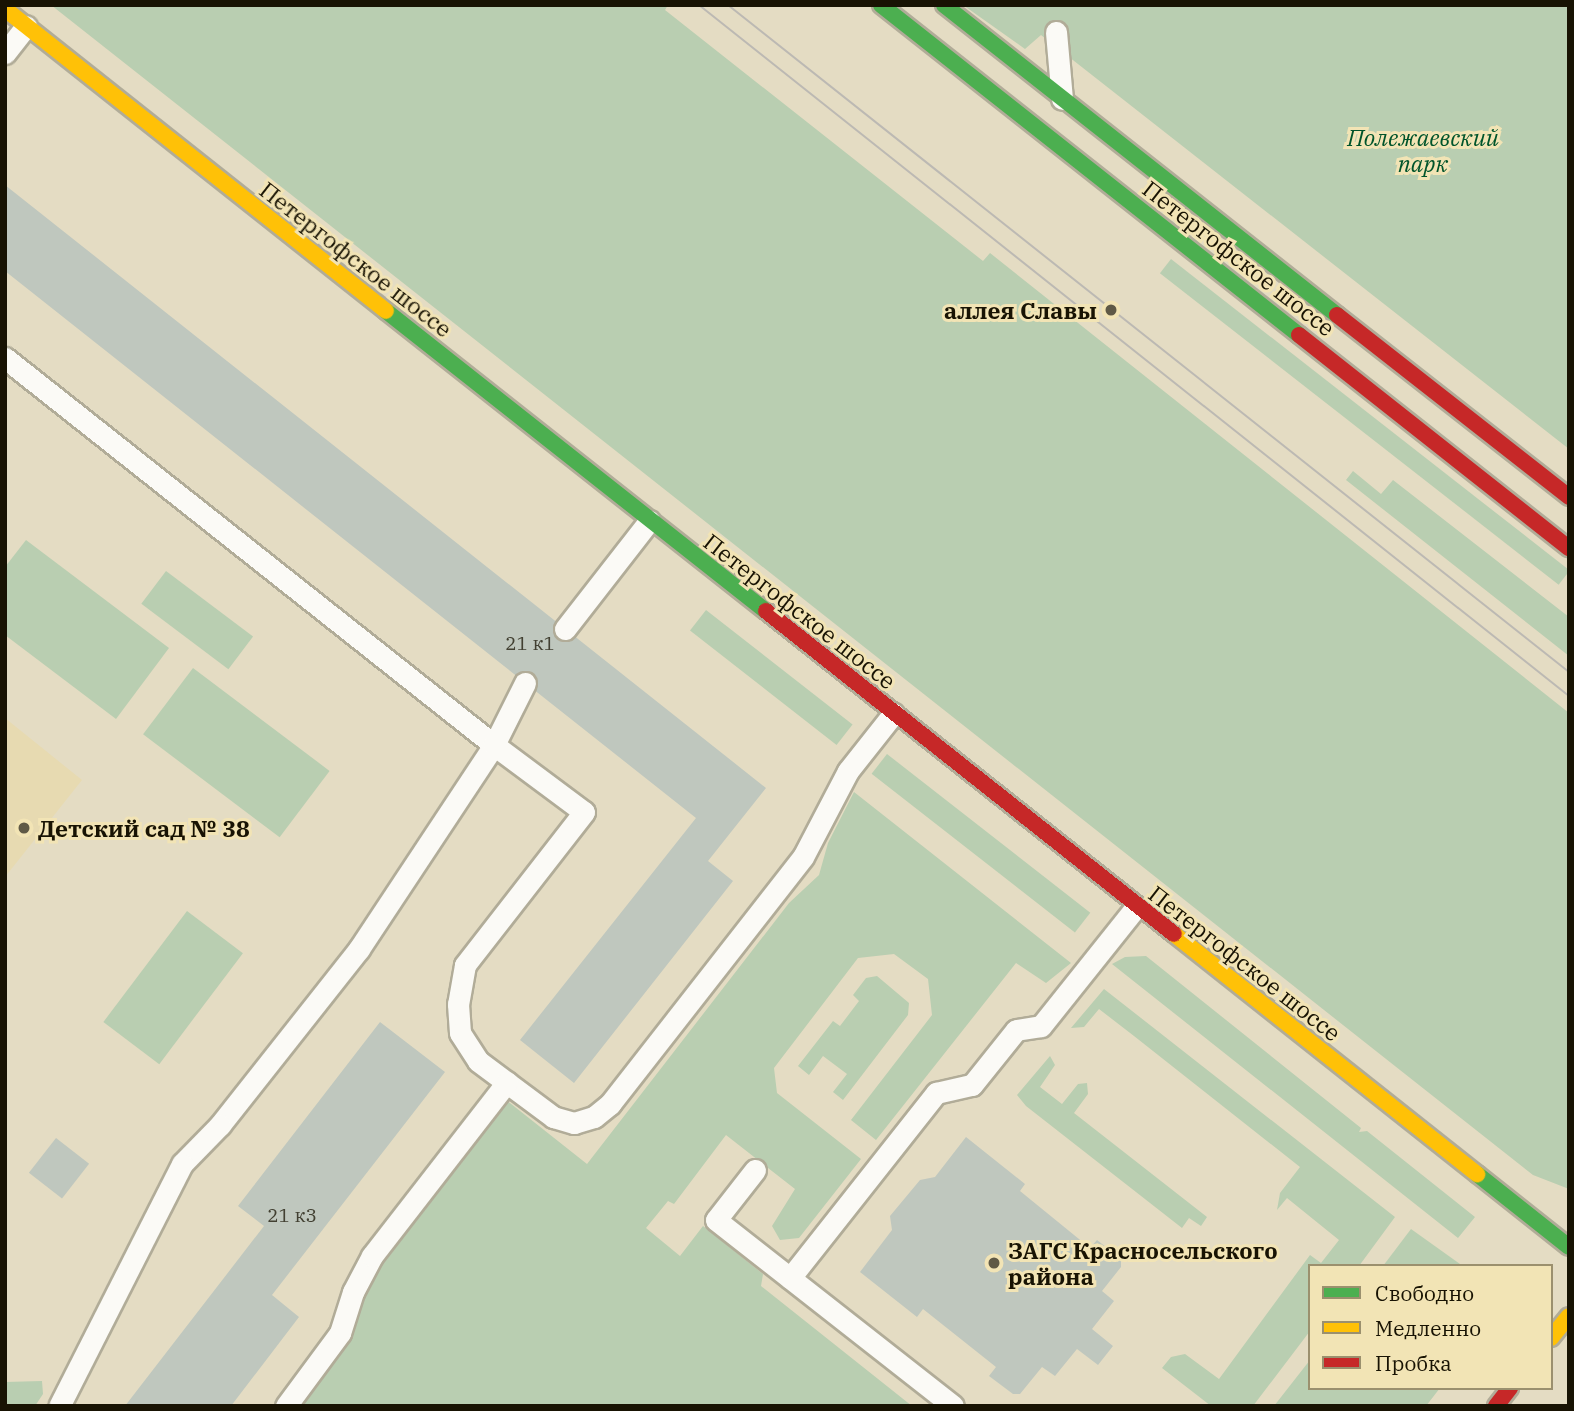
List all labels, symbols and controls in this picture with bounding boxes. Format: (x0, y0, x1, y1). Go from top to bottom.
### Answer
park label: Полежаевский парк (1347, 123, 1499, 177)
street label: Петергофское шоссе (1138, 174, 1340, 342)
street label: Петергофское шоссе (255, 175, 457, 343)
place label: аллея Славы (944, 296, 1097, 324)
marker: аллея Славы (1103, 302, 1119, 318)
street label: Петергофское шоссе (699, 527, 901, 695)
house number: 21 к1 (505, 633, 555, 655)
place label: Детский сад № 38 (38, 814, 250, 842)
marker: Детский сад № 38 (16, 820, 32, 836)
street label: Петергофское шоссе (1144, 879, 1346, 1047)
house number: 21 к3 (267, 1205, 317, 1227)
place label: ЗАГС Красносельского района (1008, 1236, 1278, 1290)
marker: ЗАГС Красносельского района (986, 1255, 1002, 1271)
legend (1308, 1264, 1553, 1390)
text: Свободно (1375, 1279, 1474, 1307)
text: Медленно (1375, 1314, 1481, 1342)
text: Пробка (1375, 1349, 1452, 1377)

